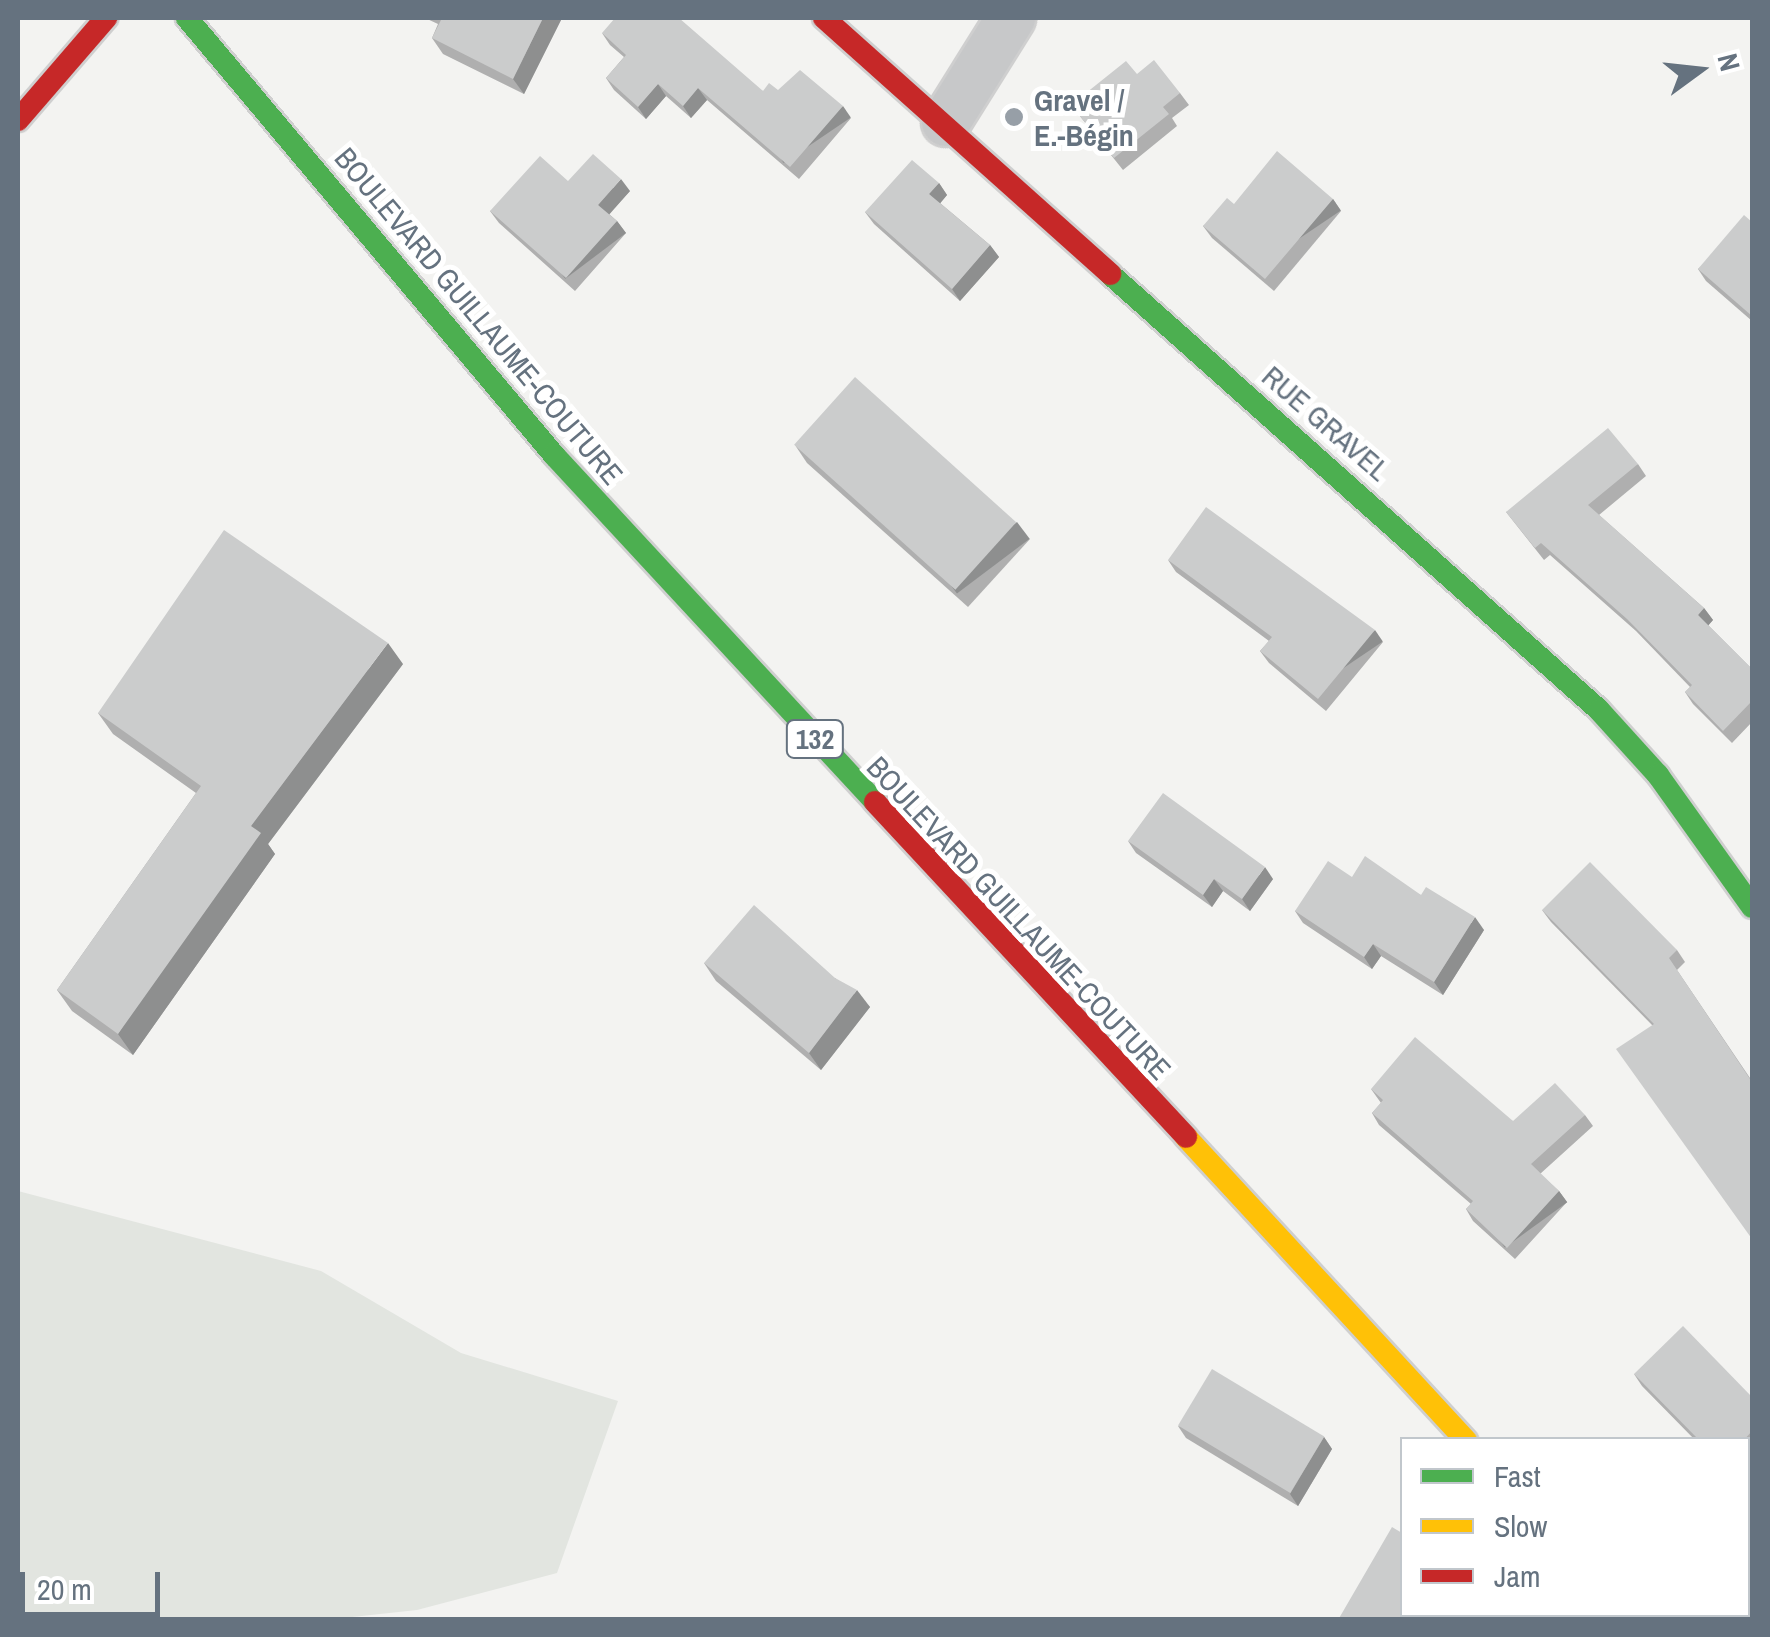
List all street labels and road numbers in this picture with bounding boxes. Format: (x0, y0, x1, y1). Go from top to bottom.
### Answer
street label: BOULEVARD GUILLAUME-COUTURE (327, 140, 631, 492)
street label: RUE GRAVEL (1255, 358, 1397, 488)
road number: 132 (785, 716, 845, 762)
street label: BOULEVARD GUILLAUME-COUTURE (860, 749, 1178, 1087)

